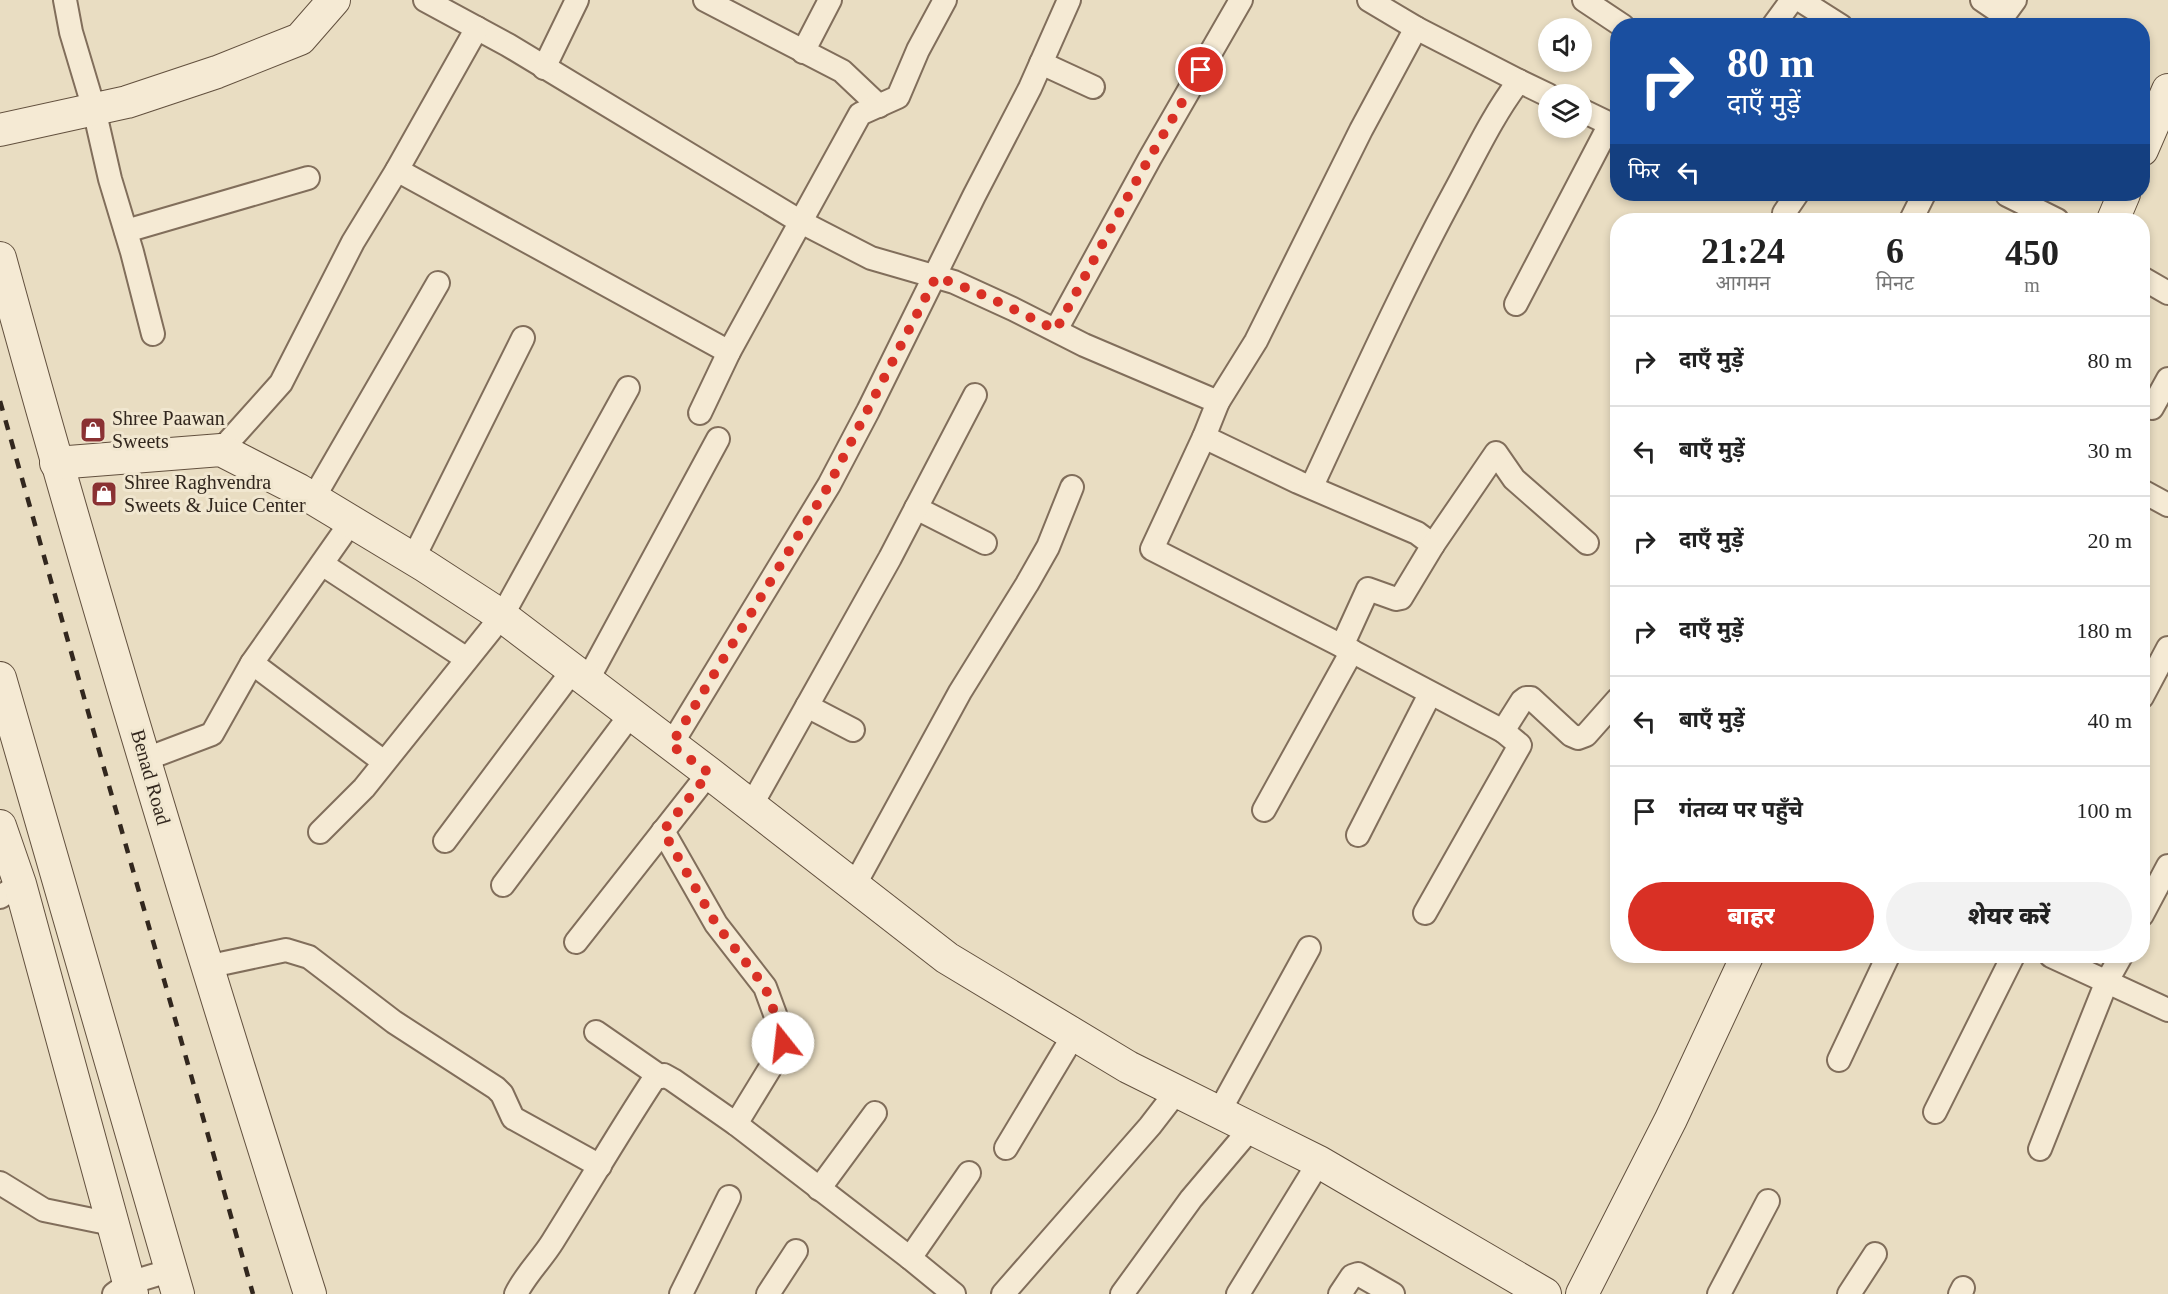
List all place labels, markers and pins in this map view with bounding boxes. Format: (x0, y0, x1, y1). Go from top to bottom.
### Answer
pin (1175, 44, 1226, 95)
place label: Shree Paawan Sweets (112, 407, 225, 452)
shop icon: Shree Paawan Sweets (78, 415, 108, 445)
place label: Shree Raghvendra Sweets & Juice Center (124, 471, 306, 516)
shop icon: Shree Raghvendra Sweets & Juice Center (89, 479, 119, 509)

